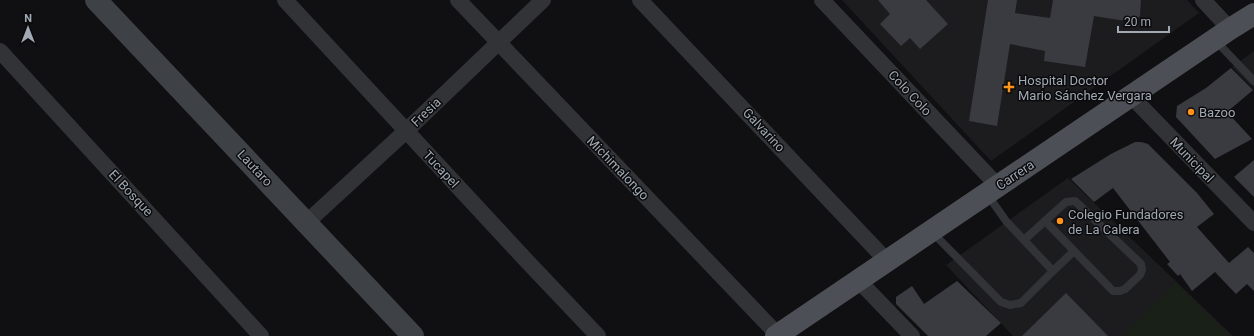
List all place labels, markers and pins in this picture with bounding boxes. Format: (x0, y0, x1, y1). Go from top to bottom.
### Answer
place label: Hospital Doctor Mario Sánchez Vergara (1018, 73, 1152, 103)
marker: Hospital Doctor Mario Sánchez Vergara (1003, 81, 1015, 93)
place label: Bazoo (1199, 105, 1235, 120)
marker: Bazoo (1186, 107, 1196, 117)
place label: Colegio Fundadores de La Calera (1068, 207, 1184, 237)
marker: Colegio Fundadores de La Calera (1055, 216, 1065, 226)

